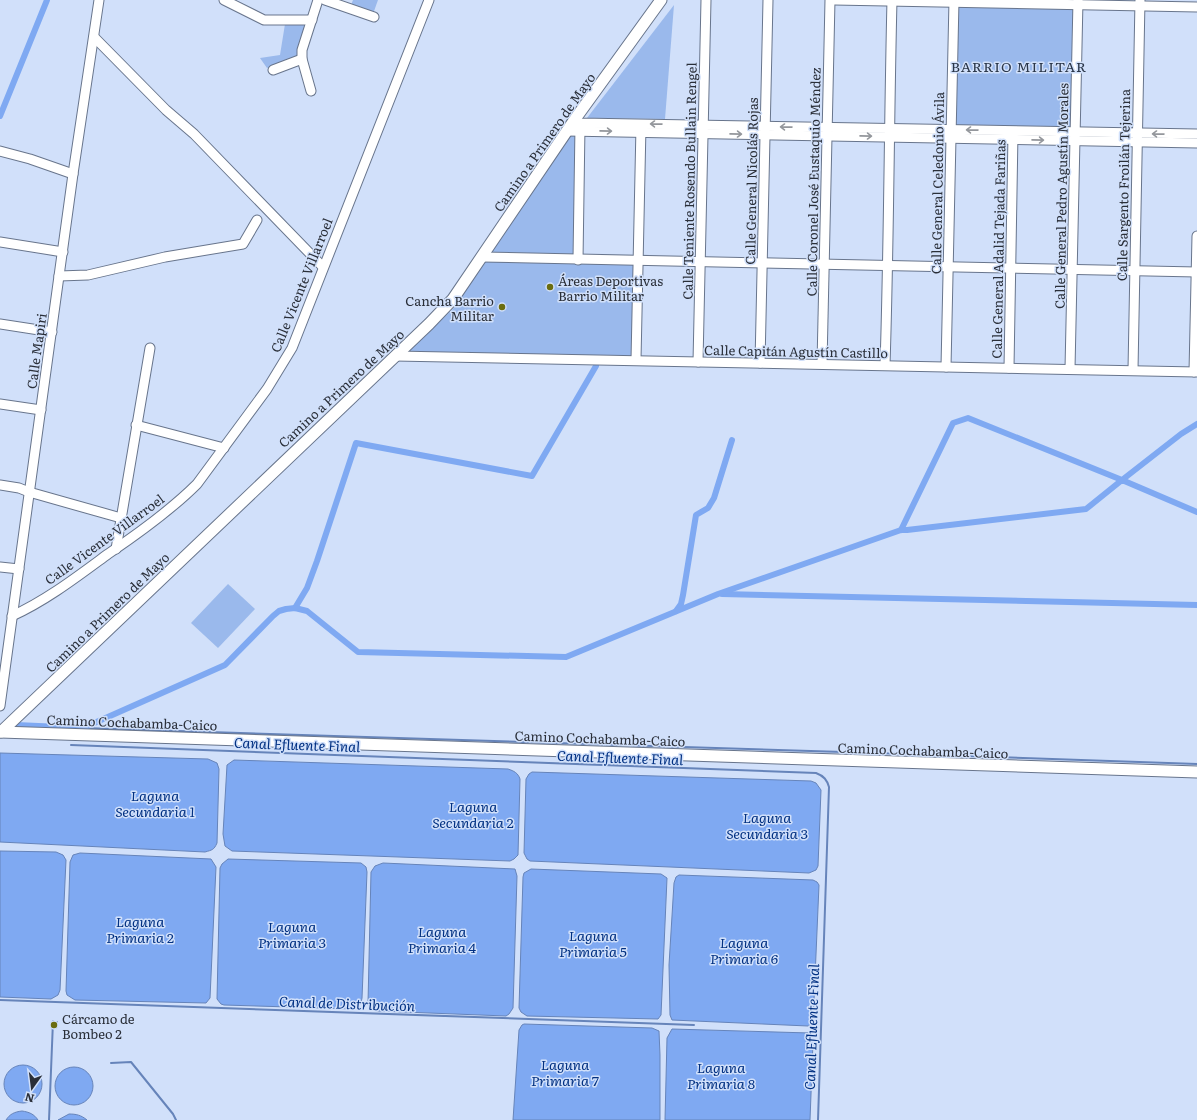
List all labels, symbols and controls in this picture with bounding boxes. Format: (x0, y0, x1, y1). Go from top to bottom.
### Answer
district label: BARRIO MILITAR (951, 56, 1087, 76)
street label: Calle Teniente Rosendo Bullain Rengel (677, 62, 701, 300)
street label: Calle Coronel José Eustaquio Méndez (802, 67, 824, 297)
street label: Camino a Primero de Mayo (489, 68, 600, 215)
street label: Calle General Pedro Agustín Morales (1050, 83, 1072, 309)
street label: Calle Sargento Froilán Tejerina (1112, 89, 1134, 281)
street label: Calle General Celedonio Ávila (926, 92, 948, 274)
street label: Calle General Nicolás Rojas (740, 97, 762, 265)
one-way arrow (650, 120, 663, 128)
one-way arrow (780, 123, 793, 130)
one-way arrow (966, 126, 979, 134)
one-way arrow (599, 127, 612, 135)
one-way arrow (729, 130, 742, 138)
one-way arrow (1152, 130, 1165, 137)
one-way arrow (859, 132, 872, 140)
one-way arrow (1031, 136, 1044, 143)
street label: Calle General Adalid Tejada Fariñas (987, 139, 1009, 359)
street label: Calle Vicente Villarroel (265, 214, 337, 355)
place label: Áreas Deportivas Barrio Militar (558, 271, 663, 305)
marker: Áreas Deportivas Barrio Militar (545, 282, 555, 292)
place label: Cancha Barrio Militar (405, 291, 495, 325)
marker: Cancha Barrio Militar (497, 302, 507, 312)
street label: Calle Mapiri (21, 311, 51, 390)
street label: Camino a Primero de Mayo (274, 324, 408, 452)
street label: Calle Capitán Agustín Castillo (704, 340, 888, 362)
street label: Calle Vicente Villarroel (40, 489, 168, 589)
street label: Camino a Primero de Mayo (41, 547, 174, 676)
street label: Camino Cochabamba-Caico (46, 710, 218, 734)
street label: Camino Cochabamba-Caico (514, 726, 686, 750)
water label: Canal Efluente Final (234, 732, 361, 756)
street label: Camino Cochabamba-Caico (837, 738, 1009, 762)
water label: Canal Efluente Final (557, 745, 684, 769)
water label: Laguna Secundaria 1 (115, 785, 195, 821)
water label: Laguna Secundaria 2 (432, 796, 514, 832)
water label: Laguna Secundaria 3 (726, 807, 808, 843)
water label: Laguna Primaria 2 (106, 911, 174, 947)
water label: Laguna Primaria 3 (258, 916, 326, 952)
water label: Laguna Primaria 4 (408, 921, 476, 957)
water label: Laguna Primaria 5 (559, 925, 627, 961)
water label: Laguna Primaria 6 (710, 932, 778, 968)
water label: Canal Efluente Final (799, 963, 823, 1090)
water label: Canal de Distribución (279, 991, 416, 1015)
place label: Cárcamo de Bombeo 2 (62, 1009, 135, 1043)
marker: Cárcamo de Bombeo 2 (49, 1020, 59, 1030)
water label: Laguna Primaria 7 (531, 1054, 600, 1090)
water label: Laguna Primaria 8 (687, 1057, 756, 1093)
north arrow (12, 1068, 52, 1108)
text: N (23, 1090, 36, 1108)

